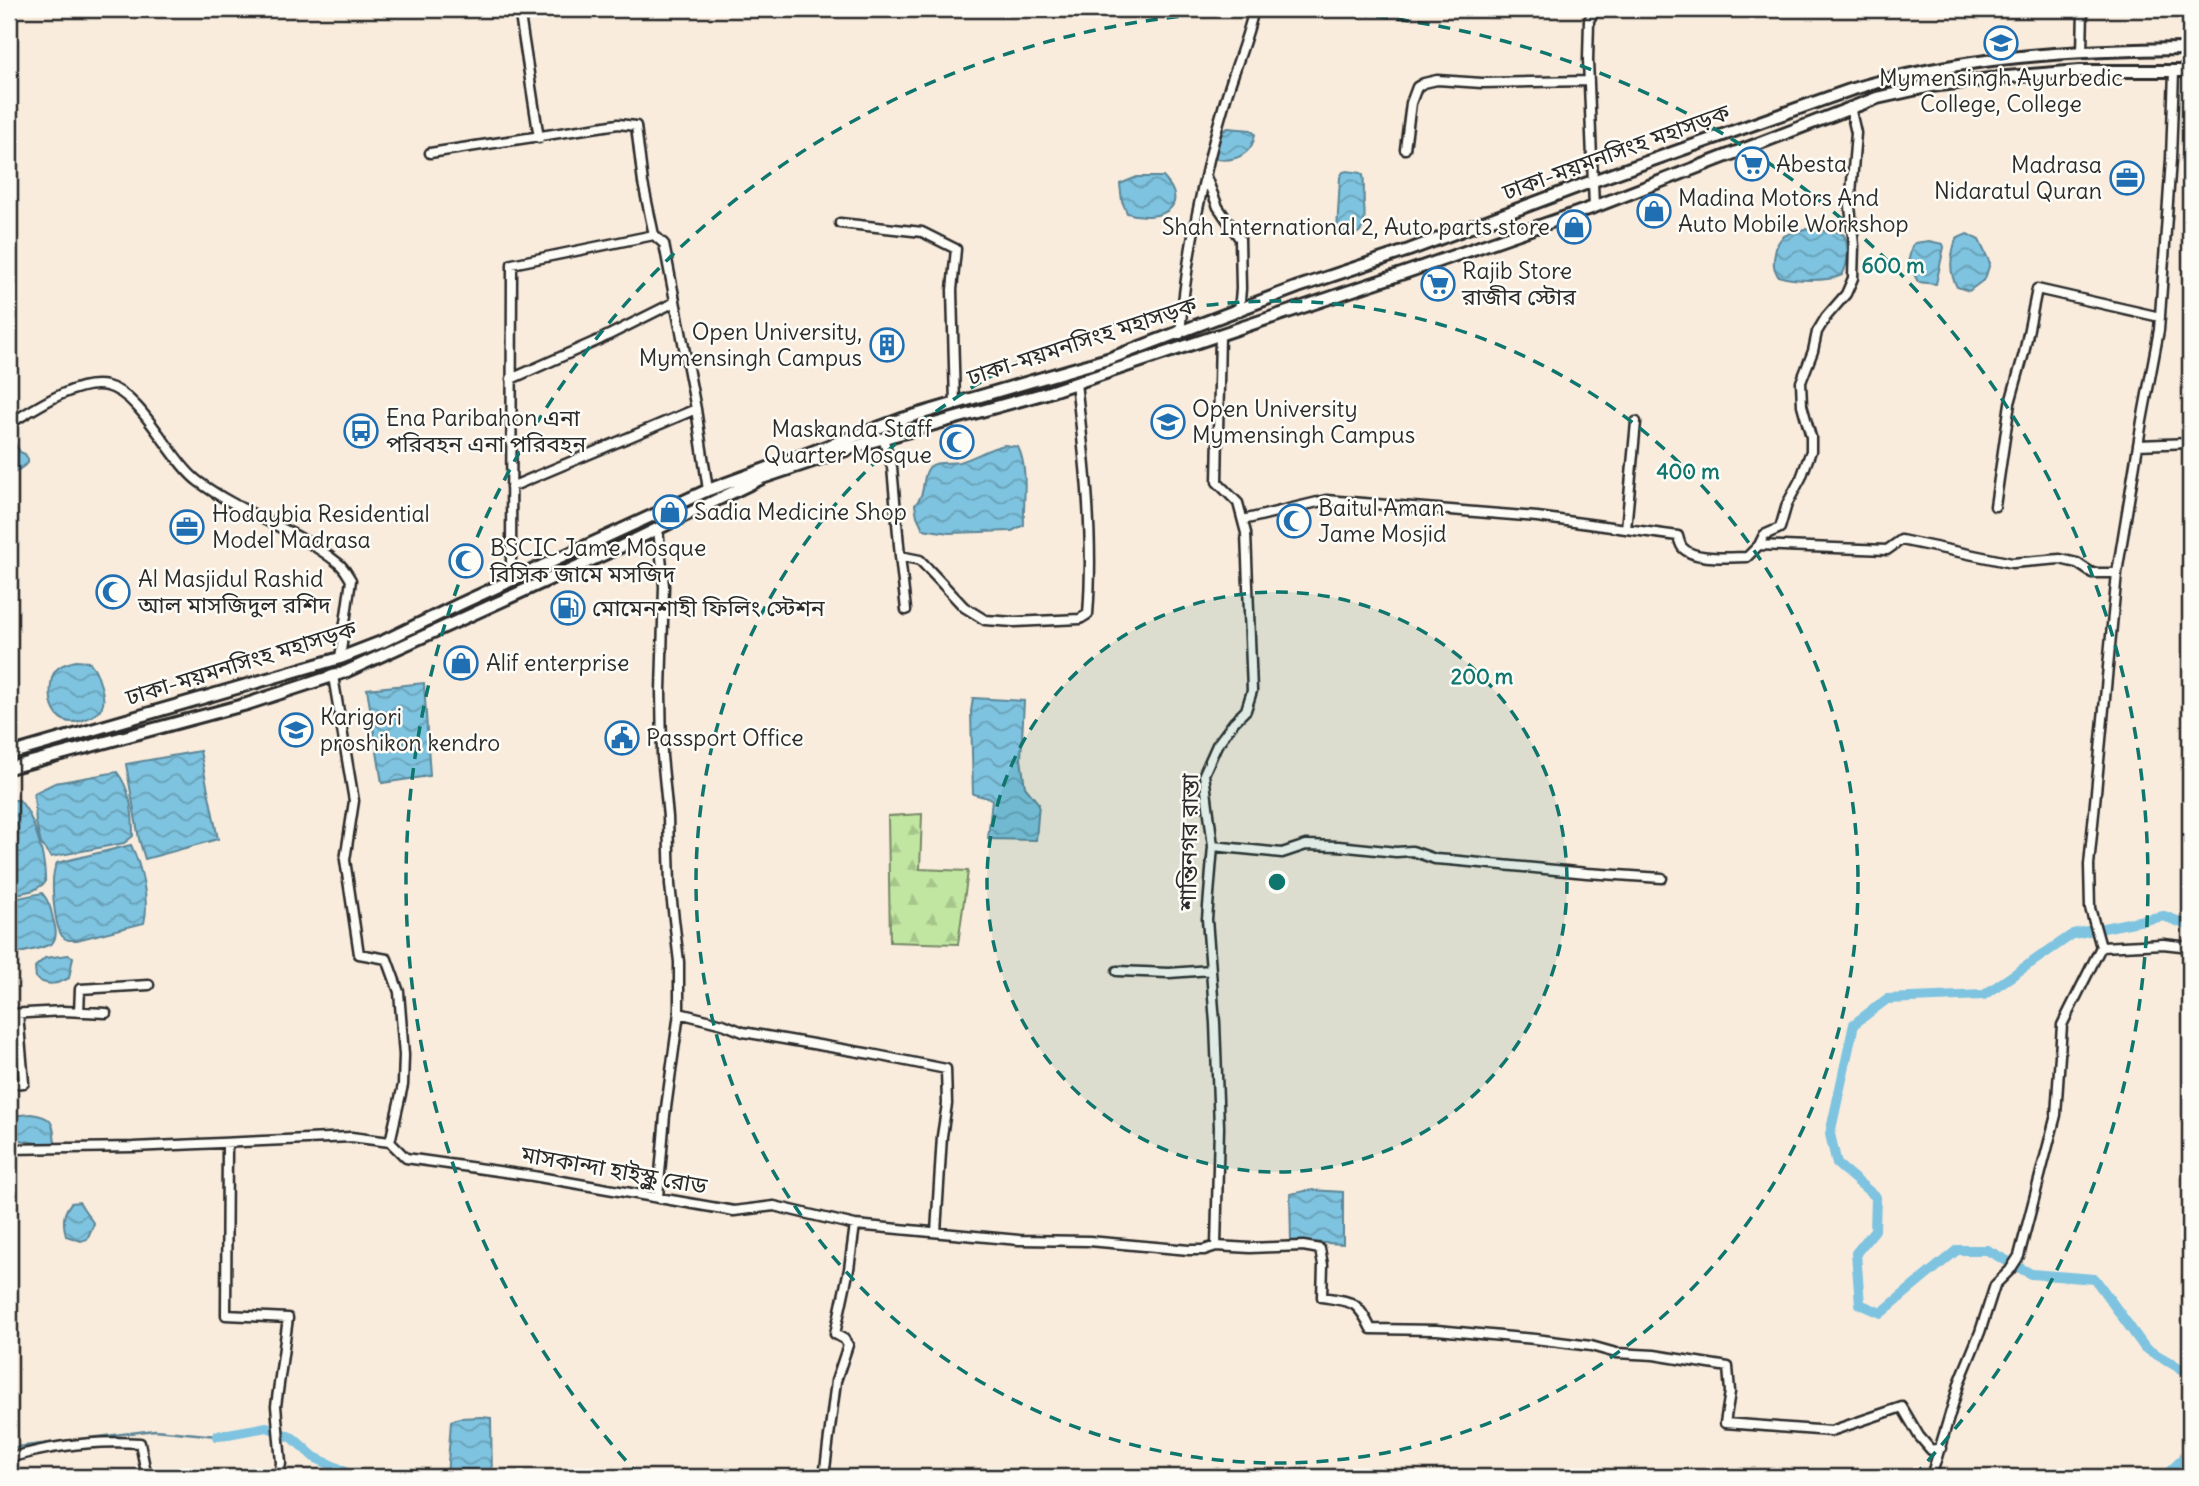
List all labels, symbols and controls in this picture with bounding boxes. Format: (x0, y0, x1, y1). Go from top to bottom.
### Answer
school or university icon: Mymensingh Ayurbedic College, College (1982, 24, 2020, 62)
place label: Mymensingh Ayurbedic College, College (1879, 63, 2123, 118)
street label: ঢাকা-ময়মনসিংহ মহাসড়ক (1497, 97, 1734, 206)
supermarket icon: Abesta (1733, 145, 1771, 183)
place label: Abesta (1776, 149, 1847, 178)
place label: Madrasa Nidaratul Quran (1934, 150, 2102, 205)
office icon: Madrasa Nidaratul Quran (2108, 159, 2146, 197)
place label: Madina Motors And Auto Mobile Workshop (1678, 183, 1909, 238)
shop icon: Madina Motors And Auto Mobile Workshop (1635, 192, 1673, 230)
shop icon: Shah International 2, Auto parts store (1555, 208, 1593, 246)
place label: Shah International 2, Auto parts store (1162, 212, 1550, 241)
text: 600 m (1861, 252, 1925, 279)
place label: Rajib Store রাজীব স্টোর (1461, 256, 1576, 311)
supermarket icon: Rajib Store রাজীব স্টোর (1419, 265, 1457, 303)
street label: ঢাকা-ময়মনসিংহ মহাসড়ক (962, 290, 1201, 392)
place label: Open University, Mymensingh Campus (639, 317, 862, 372)
building icon: Open University, Mymensingh Campus (868, 326, 906, 364)
place label: Open University Mymensingh Campus (1192, 394, 1415, 449)
place label: Ena Paribahon এনা পরিবহন এনা পরিবহন (386, 403, 587, 458)
school or university icon: Open University Mymensingh Campus (1149, 403, 1187, 441)
bus stop icon: Ena Paribahon এনা পরিবহন এনা পরিবহন (342, 412, 380, 450)
place label: Maskanda Staff Quarter Mosque (764, 414, 932, 469)
mosque icon: Maskanda Staff Quarter Mosque (938, 423, 976, 461)
text: 400 m (1656, 458, 1720, 485)
shop icon: Sadia Medicine Shop (651, 493, 689, 531)
place label: Baitul Aman Jame Mosjid (1318, 493, 1446, 548)
place label: Sadia Medicine Shop (694, 497, 907, 526)
place label: Hodaybia Residential Model Madrasa (212, 499, 430, 554)
mosque icon: Baitul Aman Jame Mosjid (1275, 502, 1313, 540)
office icon: Hodaybia Residential Model Madrasa (168, 508, 206, 546)
place label: BSCIC Jame Mosque বিসিক জামে মসজিদ (489, 533, 706, 588)
mosque icon: BSCIC Jame Mosque বিসিক জামে মসজিদ (447, 542, 485, 580)
place label: Al Masjidul Rashid আল মাসজিদুল রশিদ (137, 564, 331, 619)
mosque icon: Al Masjidul Rashid আল মাসজিদুল রশিদ (94, 573, 132, 611)
fuel station icon: মোমেনশাহী ফিলিং স্টেশন (549, 589, 587, 627)
place label: মোমেনশাহী ফিলিং স্টেশন (592, 593, 826, 622)
street label: ঢাকা-ময়মনসিংহ মহাসড়ক (121, 613, 360, 712)
shop icon: Alif enterprise (442, 644, 480, 682)
place label: Alif enterprise (486, 648, 629, 677)
text: 200 m (1451, 663, 1514, 690)
place label: Karigori proshikon kendro (320, 702, 500, 757)
school or university icon: Karigori proshikon kendro (277, 711, 315, 749)
public building icon: Passport Office (603, 719, 641, 757)
place label: Passport Office (646, 723, 804, 752)
street label: শান্তিনগর রাস্তা (1173, 772, 1204, 912)
centre of rings (1265, 870, 1289, 894)
street label: মাসকান্দা হাইস্কুল রোড (518, 1139, 710, 1201)

